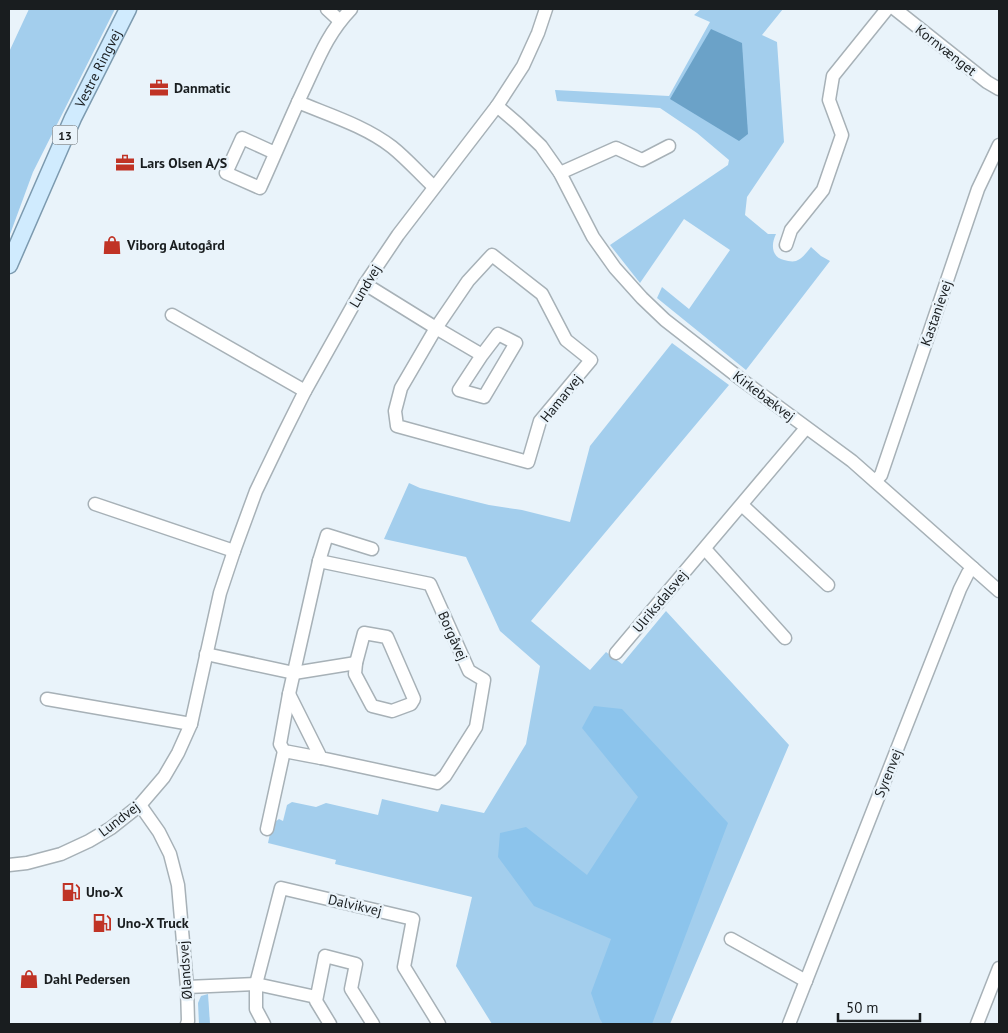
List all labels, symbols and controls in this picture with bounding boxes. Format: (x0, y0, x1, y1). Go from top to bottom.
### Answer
street label: Kornvænget (912, 21, 980, 80)
street label: Vestre Ringvej (70, 26, 125, 111)
office icon: Danmatic (148, 77, 170, 99)
place label: Danmatic (174, 79, 231, 97)
road number: 13 (52, 126, 78, 144)
office icon: Lars Olsen A/S (114, 152, 136, 174)
place label: Lars Olsen A/S (140, 154, 227, 172)
shop icon: Viborg Autogård (101, 234, 123, 256)
place label: Viborg Autogård (126, 236, 225, 254)
street label: Lundvej (345, 261, 385, 311)
street label: Kastanievej (916, 278, 956, 348)
street label: Kirkebækvej (729, 367, 799, 425)
street label: Hamarvej (536, 370, 586, 426)
street label: Ulriksdalsvej (629, 566, 691, 636)
street label: Borgåvej (434, 608, 472, 664)
street label: Syrenvej (870, 746, 906, 800)
street label: Lundvej (95, 798, 143, 840)
fuel station icon: Uno-X (60, 881, 82, 903)
place label: Uno-X (86, 883, 123, 901)
street label: Dalvikvej (326, 890, 384, 920)
fuel station icon: Uno-X Truck (91, 912, 113, 934)
place label: Uno-X Truck (117, 914, 189, 932)
street label: Ølandsvej (174, 940, 196, 1000)
shop icon: Dahl Pedersen (18, 968, 40, 990)
place label: Dahl Pedersen (44, 970, 130, 988)
scale bar (838, 990, 920, 1022)
text: 50 m (846, 998, 879, 1017)

